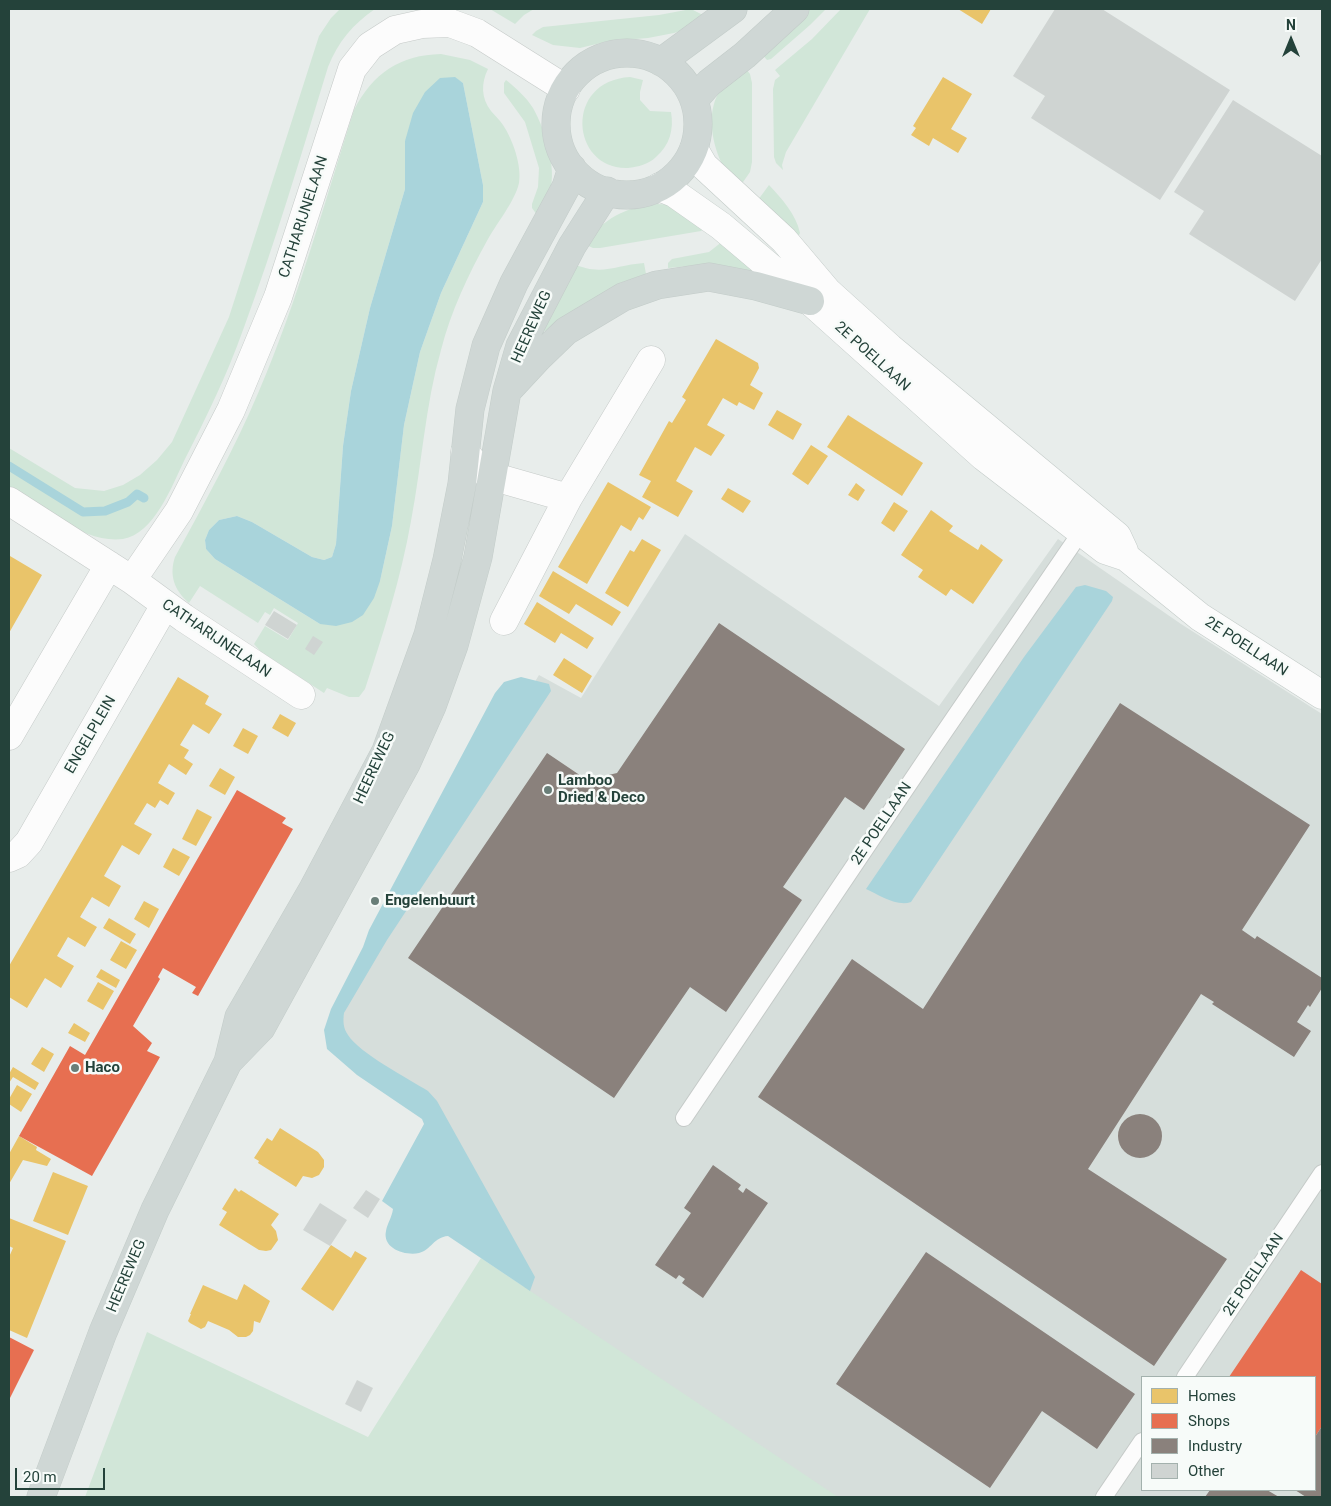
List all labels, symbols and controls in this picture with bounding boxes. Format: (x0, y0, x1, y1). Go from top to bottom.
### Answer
north arrow (1266, 15, 1316, 65)
text: N (1286, 17, 1296, 33)
street label: CATHARIJNELAAN (276, 154, 332, 280)
street label: HEEREWEG (508, 288, 556, 366)
street label: 2E POELLAAN (830, 318, 914, 396)
street label: CATHARIJNELAAN (158, 596, 274, 682)
street label: 2E POELLAAN (1201, 613, 1291, 681)
street label: ENGELPLEIN (61, 693, 121, 777)
street label: HEEREWEG (350, 729, 400, 807)
place label: Lamboo Dried & Deco (558, 772, 645, 807)
street label: 2E POELLAAN (848, 779, 916, 869)
marker: Lamboo Dried & Deco (542, 784, 554, 796)
place label: Engelenbuurt (385, 892, 475, 910)
marker: Engelenbuurt (369, 895, 381, 907)
place label: Haco (85, 1059, 120, 1077)
marker: Haco (69, 1062, 81, 1074)
street label: 2E POELLAAN (1220, 1230, 1288, 1320)
street label: HEEREWEG (104, 1237, 150, 1315)
legend (1141, 1376, 1316, 1491)
text: Homes (1188, 1387, 1236, 1405)
text: Shops (1188, 1412, 1230, 1430)
text: Industry (1188, 1437, 1242, 1455)
scale bar (18, 1458, 108, 1490)
text: Other (1188, 1462, 1225, 1480)
text: 20 m (23, 1468, 57, 1486)

